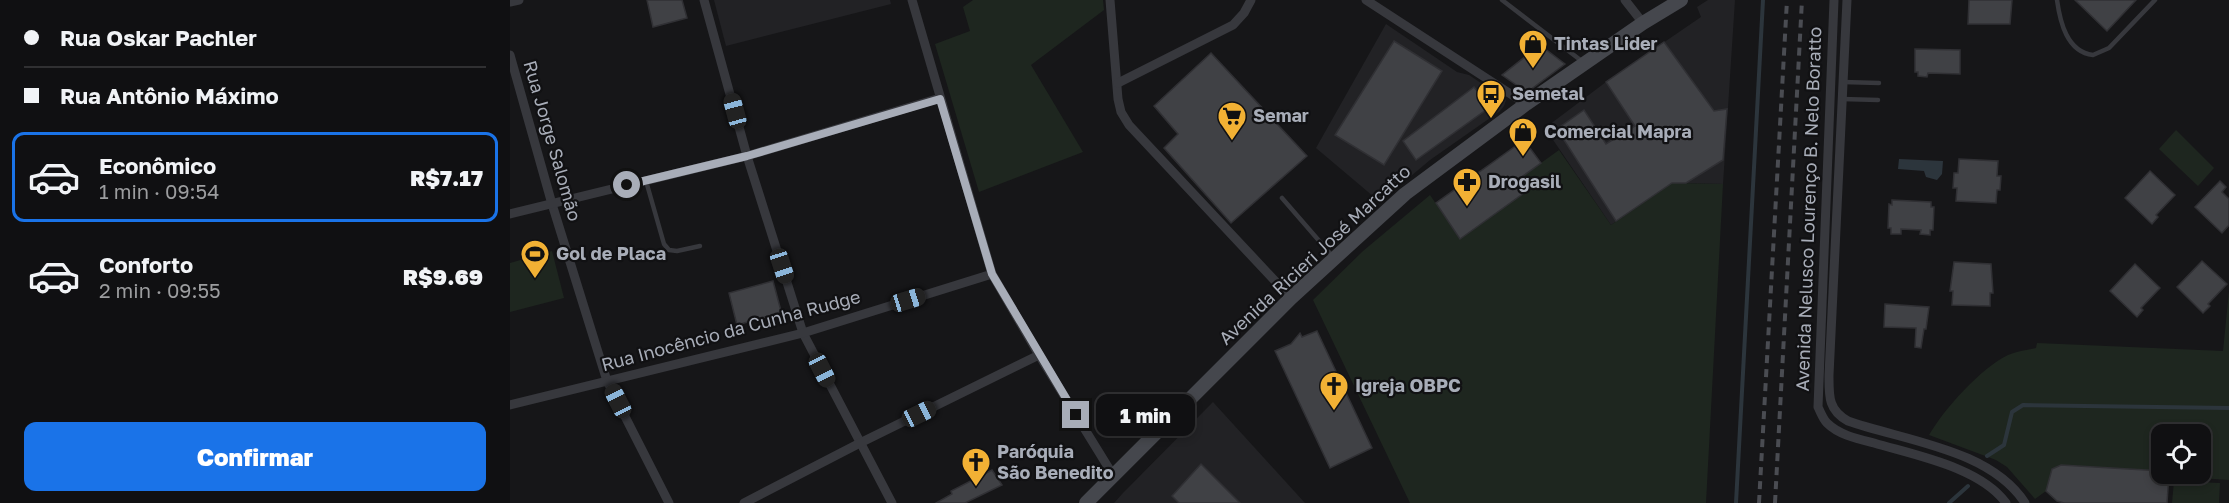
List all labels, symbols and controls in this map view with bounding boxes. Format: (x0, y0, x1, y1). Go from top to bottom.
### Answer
text: Rua Oskar Pachler (60, 24, 257, 51)
street label: Avenida Nelusco Lourenço B. Nelo Boratto (1791, 26, 1825, 392)
shop icon: Tintas Lider (1517, 28, 1549, 70)
place label: Tintas Lider (1554, 32, 1658, 54)
street label: Rua Jorge Salomão (520, 58, 586, 224)
bus stop icon: Semetal (1475, 78, 1507, 120)
text: Rua Antônio Máximo (60, 82, 279, 109)
place label: Semetal (1512, 82, 1585, 104)
car (722, 91, 748, 131)
supermarket icon: Semar (1216, 100, 1248, 142)
place label: Semar (1253, 104, 1309, 126)
shop icon: Comercial Mapra (1507, 116, 1539, 158)
place label: Comercial Mapra (1544, 120, 1692, 142)
icon: car (27, 150, 81, 204)
text: Econômico (99, 152, 216, 179)
street label: Avenida Ricieri José Marcatto (1214, 160, 1415, 349)
text: R$7.17 (410, 164, 483, 191)
pharmacy icon: Drogasil (1451, 166, 1483, 208)
place label: Drogasil (1488, 170, 1561, 192)
route start (613, 171, 640, 198)
text: 1 min · 09:54 (99, 179, 219, 203)
sports icon: Gol de Placa (519, 238, 551, 280)
place label: Gol de Placa (556, 242, 666, 264)
car (768, 246, 796, 286)
icon: car (27, 249, 81, 303)
text: Conforto (99, 251, 193, 278)
text: R$9.69 (403, 263, 483, 290)
text: 2 min · 09:55 (99, 278, 221, 302)
street label: Rua Inocêncio da Cunha Rudge (599, 285, 863, 375)
car (888, 286, 928, 314)
car (806, 350, 838, 390)
church icon: Igreja OBPC (1318, 370, 1350, 412)
place label: Igreja OBPC (1355, 374, 1461, 396)
car (602, 381, 634, 421)
callout: 1 min (1097, 394, 1196, 436)
car (899, 398, 939, 430)
route end (1062, 401, 1089, 428)
text: 1 min (1120, 403, 1171, 427)
button: Confirmar (24, 422, 486, 491)
map controls (2151, 424, 2211, 484)
button: locate (2151, 424, 2211, 484)
place label: Paróquia São Benedito (997, 440, 1114, 483)
church icon: Paróquia São Benedito (960, 446, 992, 488)

